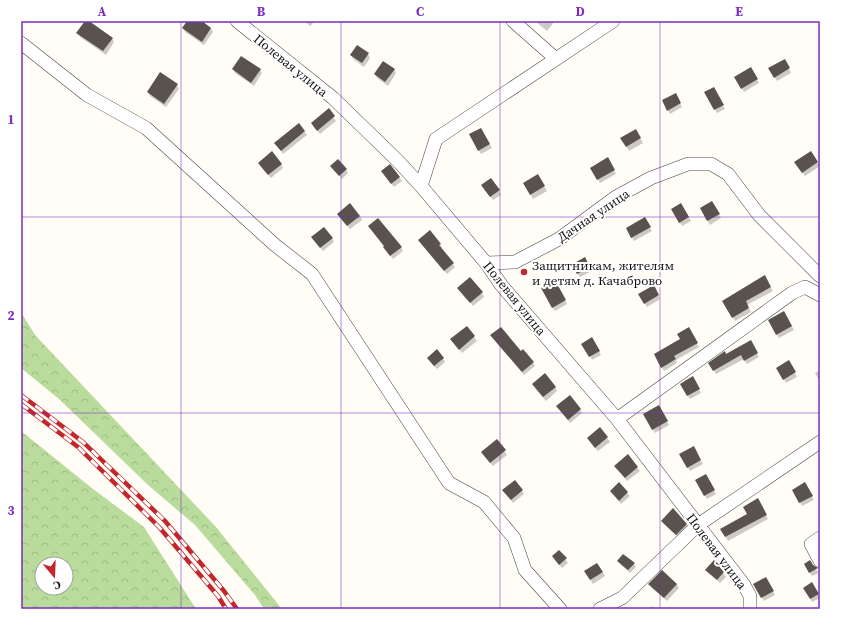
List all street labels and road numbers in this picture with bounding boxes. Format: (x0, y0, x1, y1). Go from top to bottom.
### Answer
street label: Полевая улица (250, 30, 332, 101)
street label: Дачная улица (554, 185, 633, 246)
street label: Полевая улица (480, 258, 550, 339)
street label: Полевая улица (683, 510, 751, 593)

